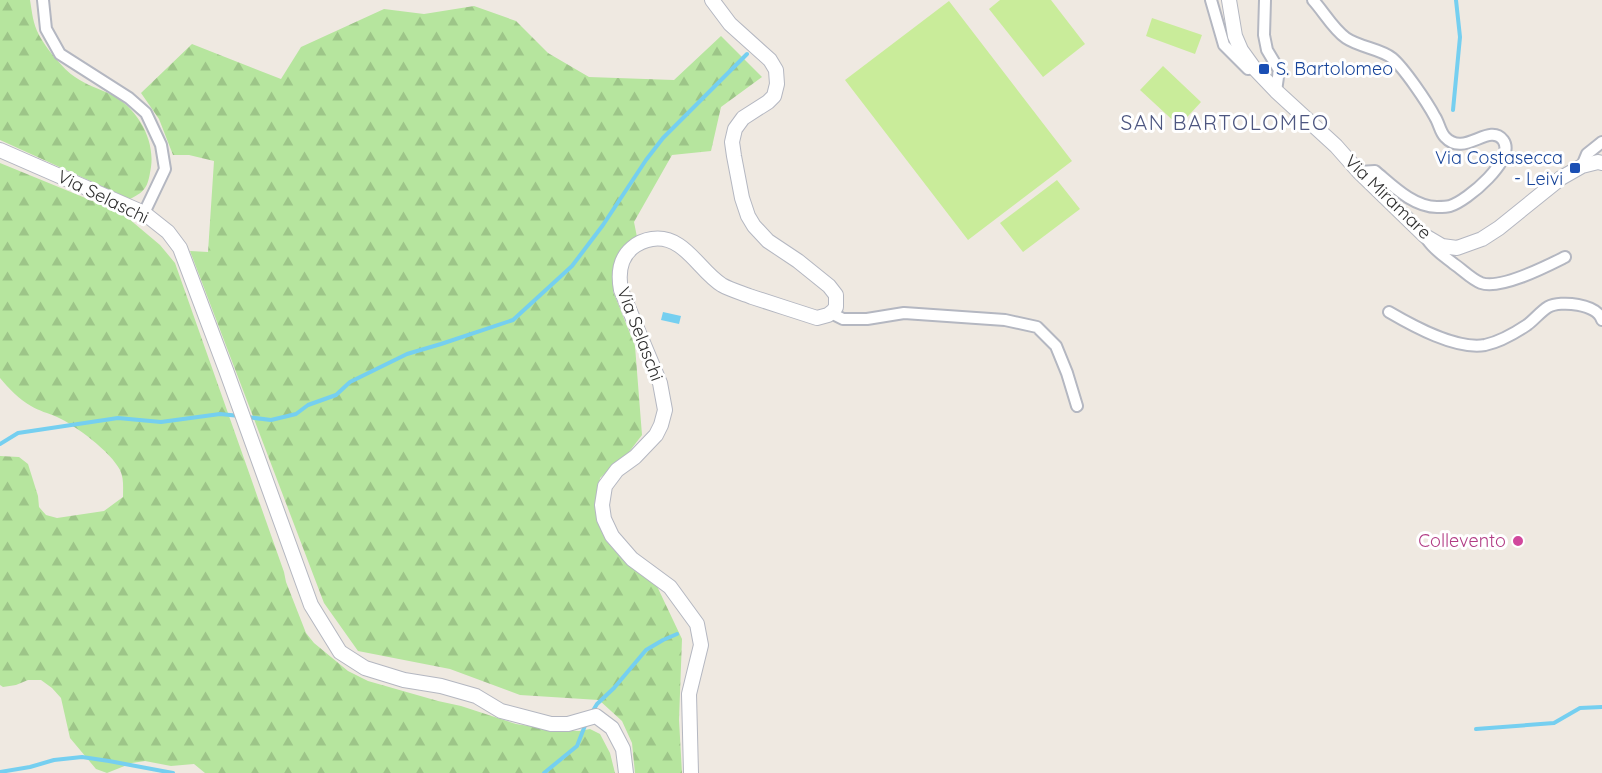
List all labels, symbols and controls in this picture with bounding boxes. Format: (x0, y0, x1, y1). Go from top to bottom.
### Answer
place label: S. Bartolomeo (1276, 57, 1393, 80)
marker: S. Bartolomeo (1257, 62, 1271, 76)
district label: SAN BARTOLOMEO (1120, 109, 1330, 135)
place label: Via Costasecca - Leivi (1435, 146, 1563, 190)
street label: Via Miramare (1340, 149, 1437, 244)
marker: Via Costasecca - Leivi (1568, 161, 1582, 175)
street label: Via Selaschi (54, 165, 153, 229)
street label: Via Selaschi (612, 284, 669, 384)
place label: Collevento (1418, 529, 1506, 552)
marker: Collevento (1511, 534, 1525, 548)

